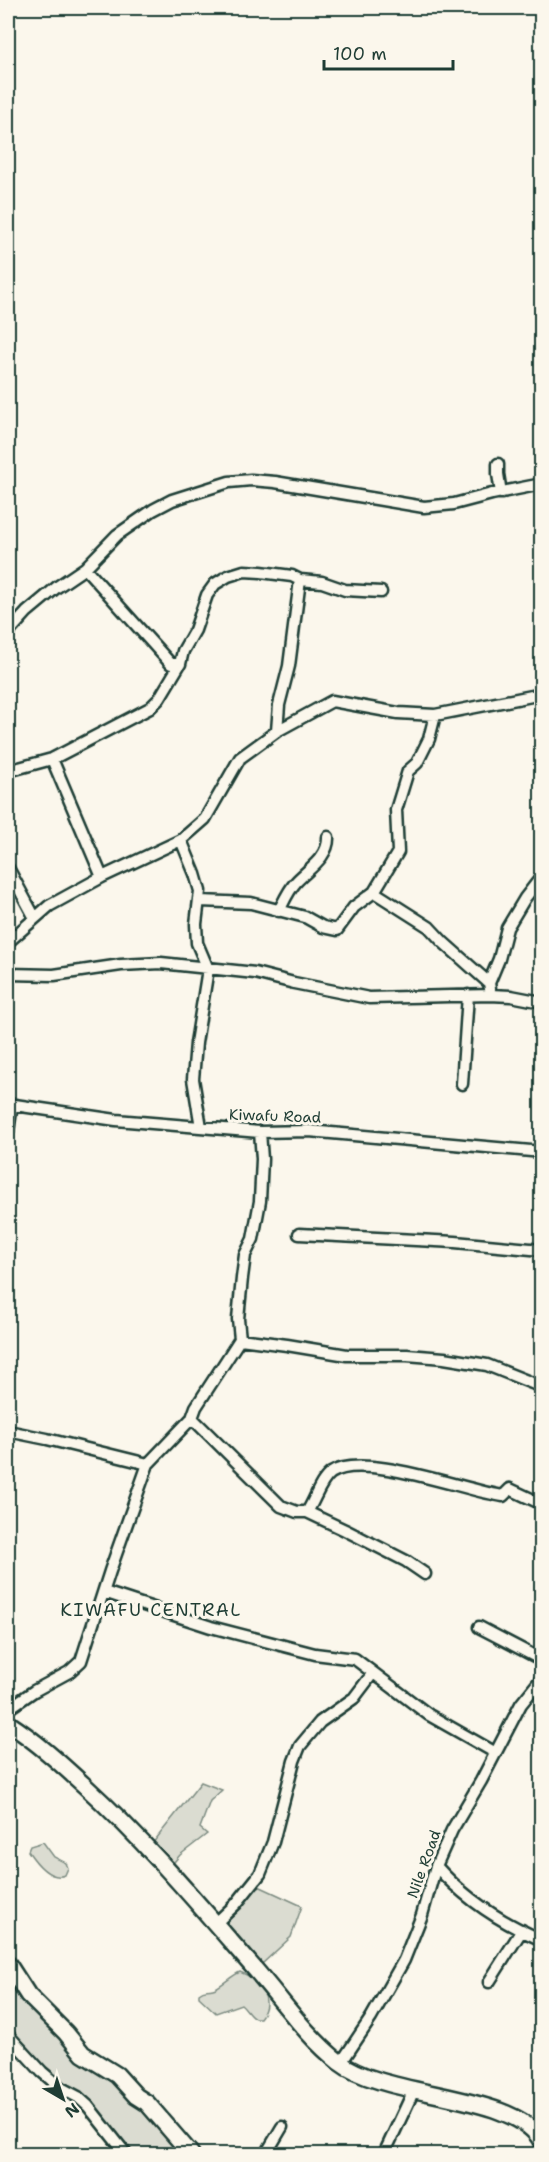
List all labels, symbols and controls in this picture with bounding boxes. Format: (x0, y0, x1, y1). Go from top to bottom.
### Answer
scale bar (324, 33, 453, 71)
text: 100 m (333, 42, 387, 66)
street label: Kiwafu Road (229, 1104, 322, 1128)
district label: KIWAFU CENTRAL (60, 1598, 242, 1622)
street label: Nile Road (402, 1827, 446, 1901)
north arrow (33, 2069, 93, 2129)
text: N (61, 2098, 84, 2122)

